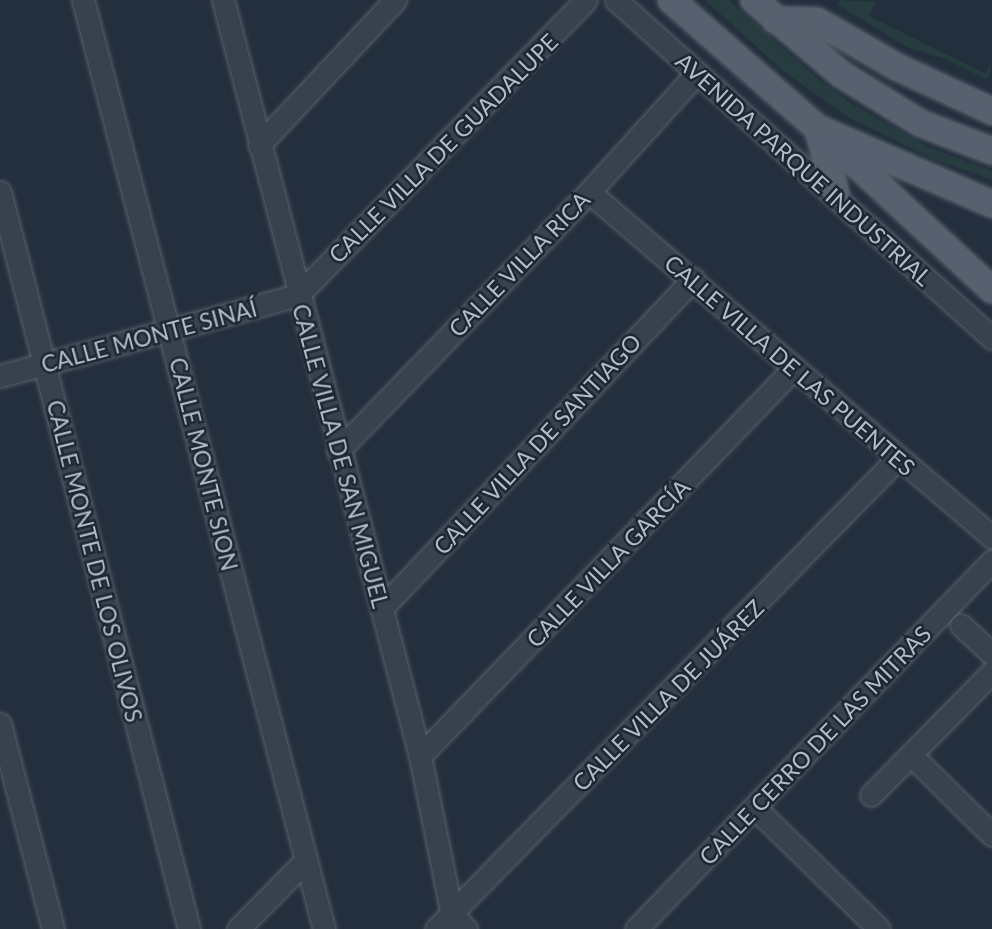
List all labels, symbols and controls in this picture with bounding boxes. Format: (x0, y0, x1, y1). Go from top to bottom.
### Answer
street label: CALLE VILLA DE GUADALUPE (322, 27, 564, 269)
street label: AVENIDA PARQUE INDUSTRIAL (670, 47, 938, 291)
street label: CALLE VILLA RICA (442, 185, 596, 343)
street label: CALLE VILLA DE LAS PUENTES (659, 248, 921, 482)
street label: CALLE MONTE SINAÍ (38, 294, 260, 378)
street label: CALLE VILLA DE SAN MIGUEL (287, 300, 395, 612)
street label: CALLE VILLA DE SANTIAGO (427, 327, 647, 561)
street label: CALLE MONTE SION (164, 355, 244, 573)
street label: CALLE MONTE DE LOS OLIVOS (42, 397, 148, 725)
street label: CALLE VILLA GARCÍA (520, 473, 696, 653)
street label: CALLE VILLA DE JUÁREZ (566, 593, 770, 797)
street label: CALLE CERRO DE LAS MITRAS (693, 620, 937, 870)

